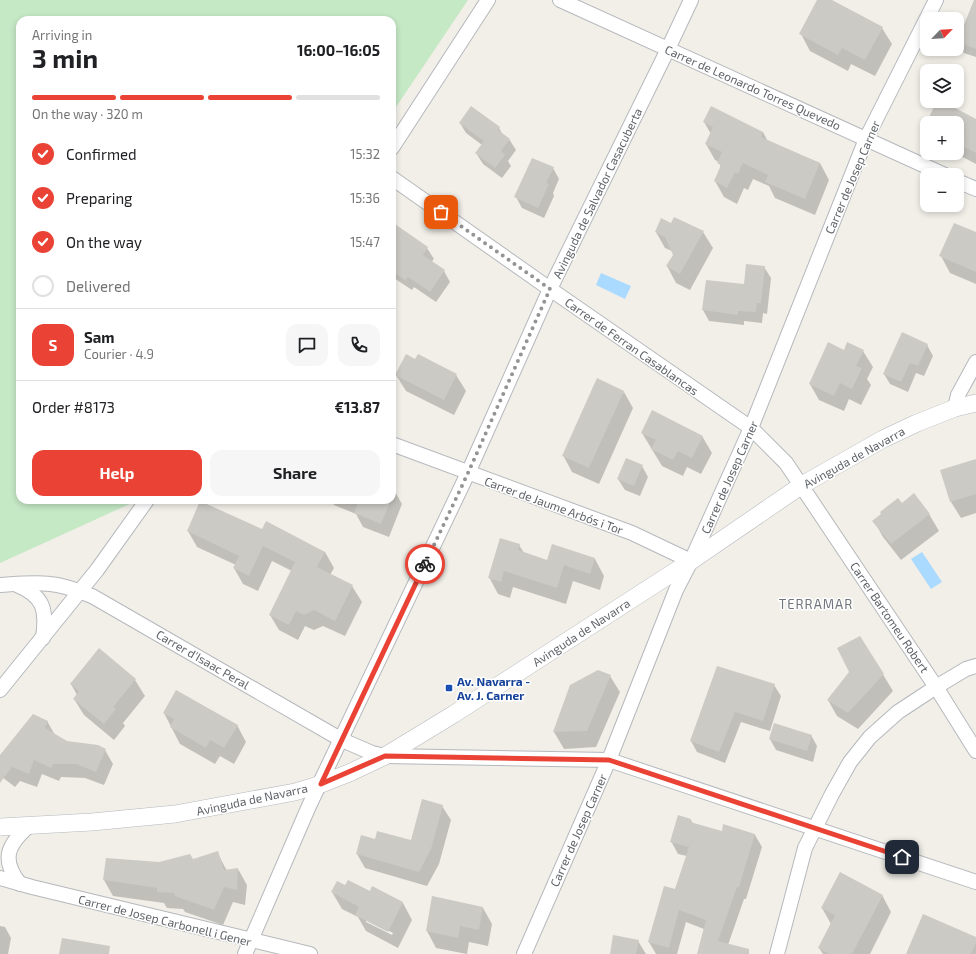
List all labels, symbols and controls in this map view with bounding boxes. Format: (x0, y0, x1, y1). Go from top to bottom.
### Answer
north arrow (920, 12, 964, 56)
map controls (920, 12, 964, 212)
text: Arriving in (32, 27, 92, 43)
text: 16:00–16:05 (297, 41, 380, 59)
text: 3 min (32, 42, 98, 73)
street label: Carrer de Leonardo Torres Quevedo (662, 42, 843, 133)
button: layers (920, 64, 964, 108)
text: On the way · 320 m (32, 106, 143, 122)
street label: Avinguda de Salvador Casacuberta (550, 106, 644, 280)
button: + (920, 116, 964, 160)
street label: Carrer de Josep Carner (822, 118, 882, 236)
icon: check (32, 143, 54, 165)
text: Confirmed (66, 145, 137, 163)
text: 15:32 (350, 146, 380, 162)
button: − (920, 168, 964, 212)
icon: check (32, 187, 54, 209)
text: Preparing (66, 189, 132, 207)
text: 15:36 (350, 190, 380, 206)
pin (424, 195, 458, 229)
icon: bag (430, 201, 452, 223)
icon: check (32, 231, 54, 253)
text: On the way (66, 233, 142, 251)
text: 15:47 (350, 234, 380, 250)
text: Delivered (66, 277, 131, 295)
street label: Carrer de Ferran Casablancas (563, 294, 701, 398)
button: chat (286, 324, 328, 366)
button: phone (338, 324, 380, 366)
text: Sam (84, 328, 115, 346)
text: S (49, 336, 57, 354)
text: Courier · 4.9 (84, 346, 154, 362)
text: Order #8173 (32, 398, 115, 416)
text: €13.87 (334, 398, 380, 416)
street label: Carrer de Josep Carner (698, 418, 760, 536)
street label: Avinguda de Navarra (801, 423, 907, 491)
button: Help (32, 450, 202, 496)
button: Share (210, 450, 380, 496)
street label: Carrer de Jaume Arbós i Tor (483, 473, 625, 537)
courier (405, 544, 445, 584)
icon: bike (414, 553, 436, 575)
street label: Carrer Bartomeu Robert (848, 559, 932, 675)
street label: Avinguda de Navarra (530, 595, 632, 669)
district label: TERRAMAR (779, 596, 853, 612)
street label: Carrer d'Isaac Peral (154, 627, 252, 692)
place label: Av. Navarra - Av. J. Carner (457, 674, 530, 702)
marker: Av. Navarra - Av. J. Carner (444, 683, 454, 693)
street label: Carrer de Josep Carner (547, 771, 609, 889)
street label: Avinguda de Navarra (195, 780, 309, 818)
pin (885, 840, 919, 874)
icon: home (891, 846, 913, 868)
street label: Carrer de Josep Carbonell i Gener (77, 892, 253, 948)

